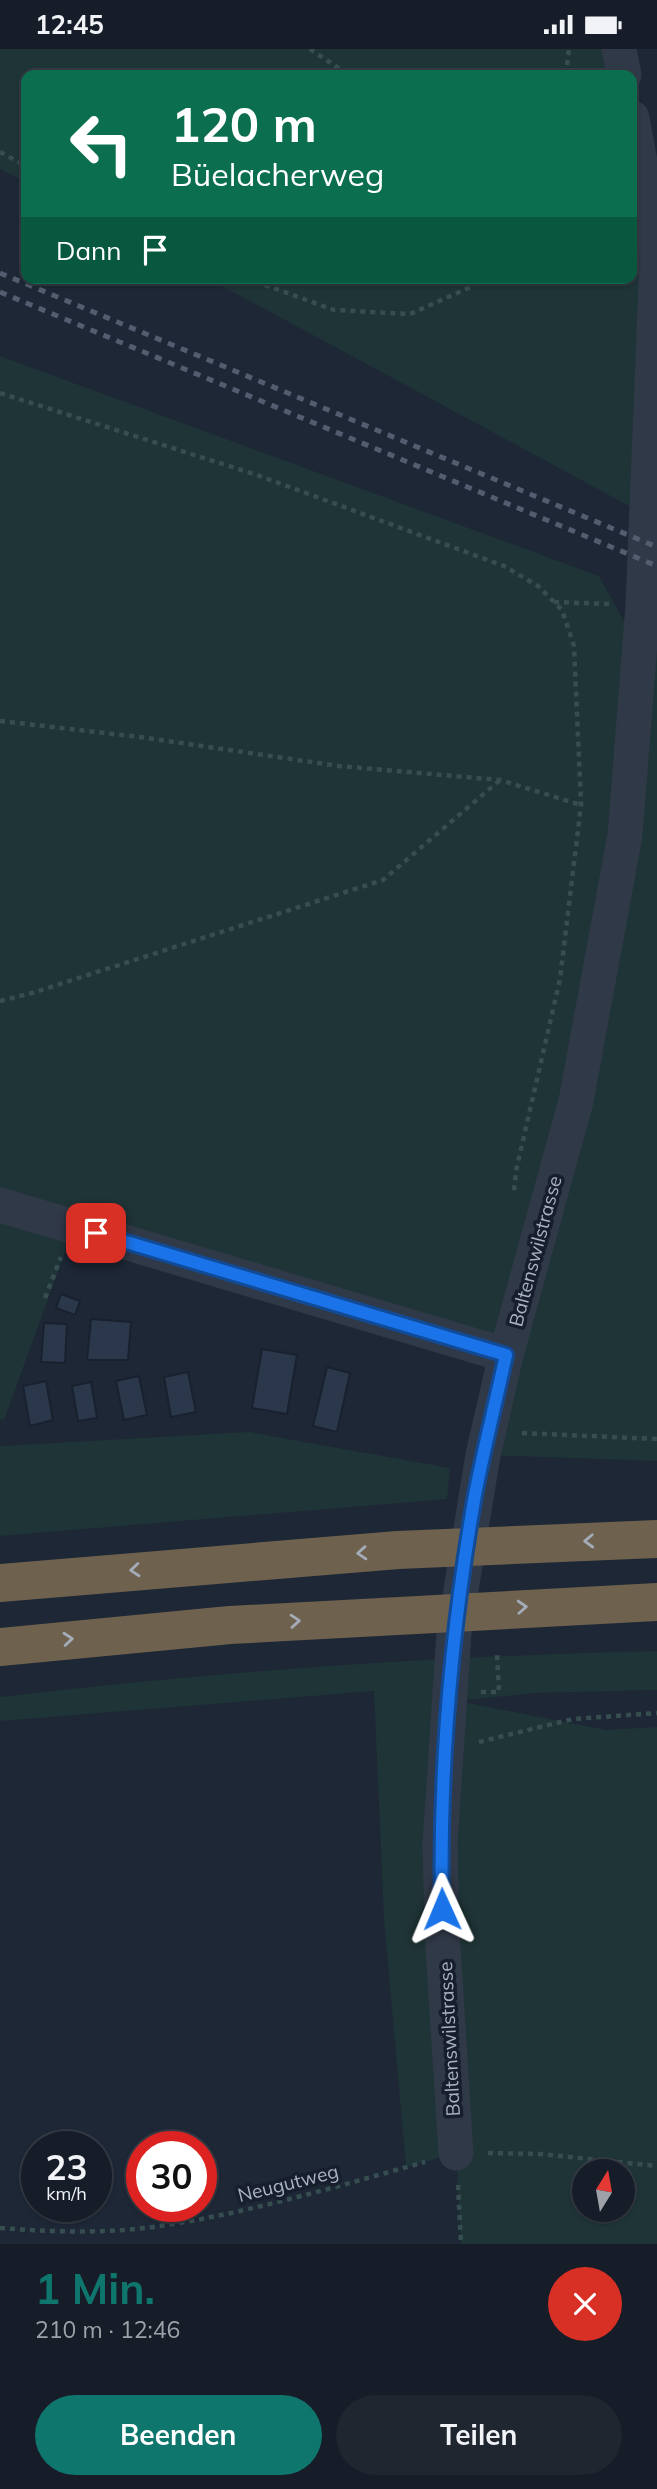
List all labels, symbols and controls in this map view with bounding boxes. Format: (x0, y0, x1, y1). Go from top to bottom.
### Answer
text: 12:45 (35, 8, 104, 41)
text: 120 m (171, 93, 317, 154)
icon: left (56, 98, 147, 189)
text: Büelacherweg (171, 154, 384, 194)
icon: arrive (136, 231, 174, 269)
text: Dann (56, 234, 122, 267)
street label: Baltenswilstrasse (503, 1173, 567, 1329)
pin (66, 1203, 126, 1263)
icon: arrive (77, 1214, 115, 1252)
one-way arrow (583, 1534, 594, 1549)
one-way arrow (356, 1545, 367, 1560)
one-way arrow (129, 1562, 140, 1577)
one-way arrow (516, 1600, 527, 1615)
one-way arrow (289, 1613, 300, 1628)
one-way arrow (63, 1632, 74, 1647)
position arrow (405, 1872, 479, 1946)
street label: Baltenswilstrasse (433, 1961, 465, 2117)
speed limit sign: 30 (126, 2131, 217, 2222)
text: 23 (45, 2145, 88, 2189)
street label: Neugutweg (235, 2159, 341, 2207)
north arrow (572, 2159, 635, 2223)
map controls (572, 2159, 635, 2222)
text: km/h (46, 2182, 87, 2205)
text: 1 Min. (35, 2262, 155, 2315)
button: close (548, 2267, 622, 2341)
text: 210 m · 12:46 (35, 2315, 180, 2344)
button: Beenden (35, 2395, 322, 2475)
button: Teilen (336, 2395, 622, 2475)

